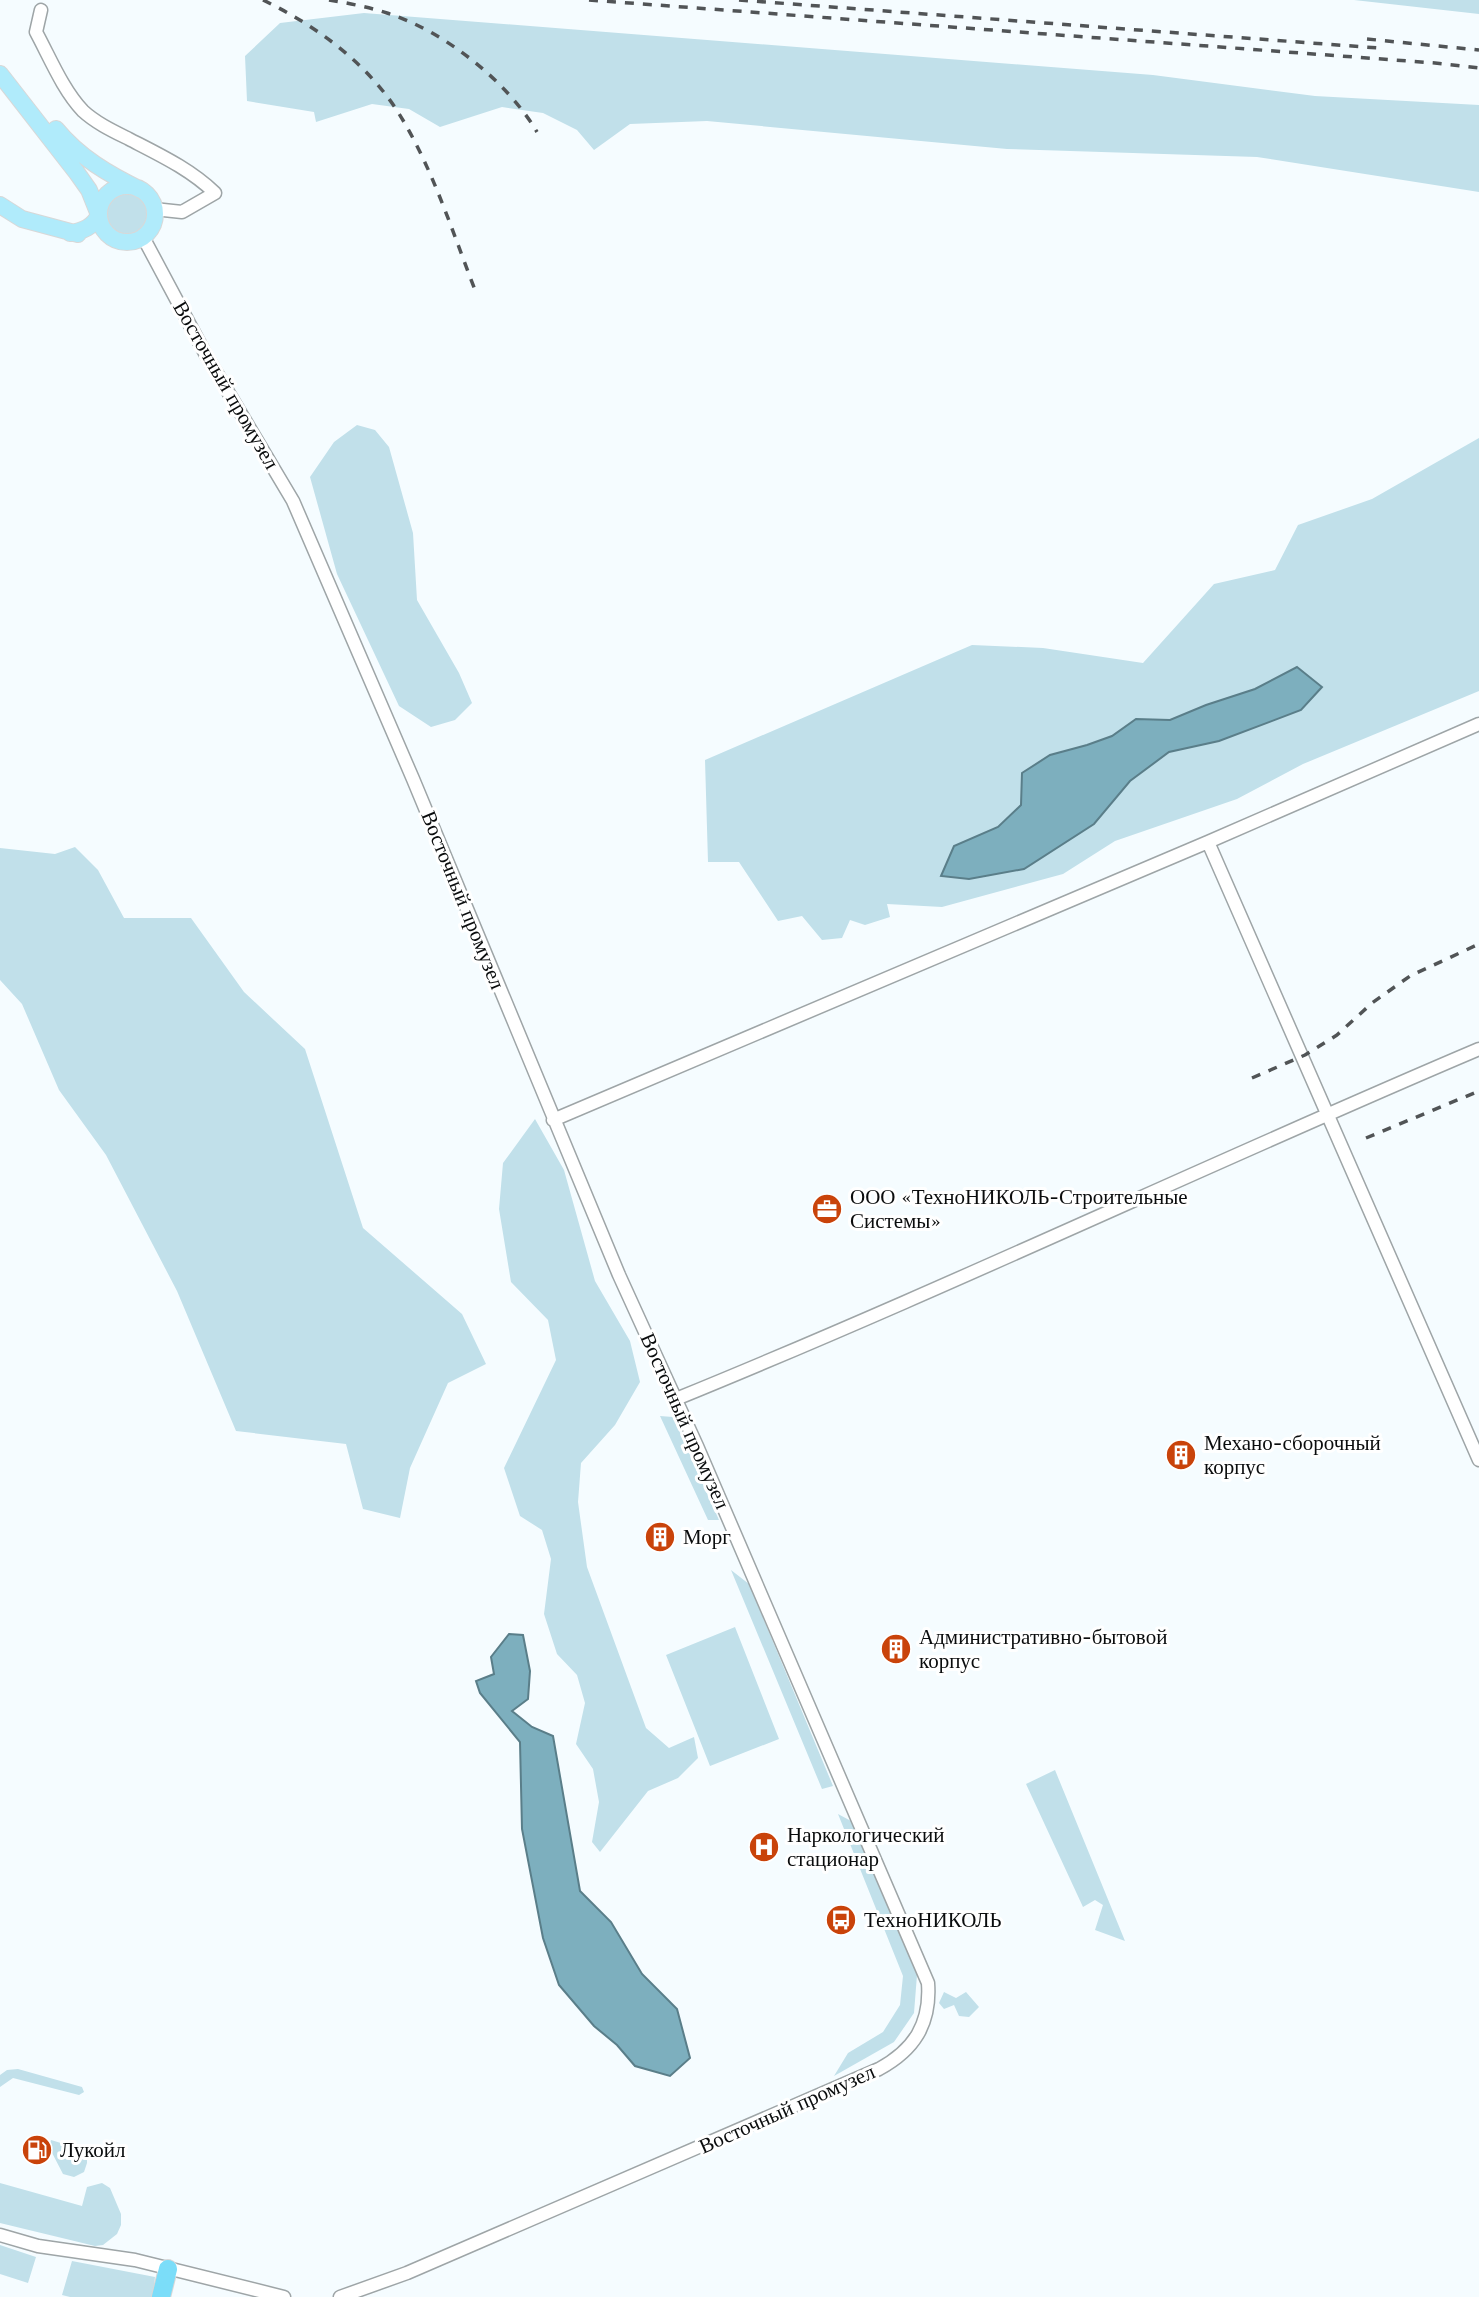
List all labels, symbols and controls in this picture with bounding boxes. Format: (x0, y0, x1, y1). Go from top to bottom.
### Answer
street label: Восточный промузел (167, 296, 285, 474)
street label: Восточный промузел (415, 807, 511, 993)
place label: ООО «ТехноНИКОЛЬ-Строительные Системы» (850, 1184, 1188, 1234)
office icon: ООО «ТехноНИКОЛЬ-Строительные Системы» (810, 1192, 844, 1226)
street label: Восточный промузел (634, 1329, 736, 1513)
place label: Механо-сборочный корпус (1204, 1430, 1381, 1480)
building icon: Механо-сборочный корпус (1164, 1438, 1198, 1472)
building icon: Морг (643, 1520, 677, 1554)
place label: Морг (683, 1524, 731, 1550)
place label: Административно-бытовой корпус (919, 1624, 1167, 1674)
building icon: Административно-бытовой корпус (879, 1632, 913, 1666)
place label: Наркологический стационар (787, 1822, 945, 1872)
hospital icon: Наркологический стационар (747, 1830, 781, 1864)
bus stop icon: ТехноНИКОЛЬ (824, 1903, 858, 1937)
place label: ТехноНИКОЛЬ (864, 1907, 1002, 1933)
street label: Восточный промузел (695, 2058, 879, 2160)
fuel station icon: Лукойл (20, 2133, 54, 2167)
place label: Лукойл (60, 2137, 126, 2163)

